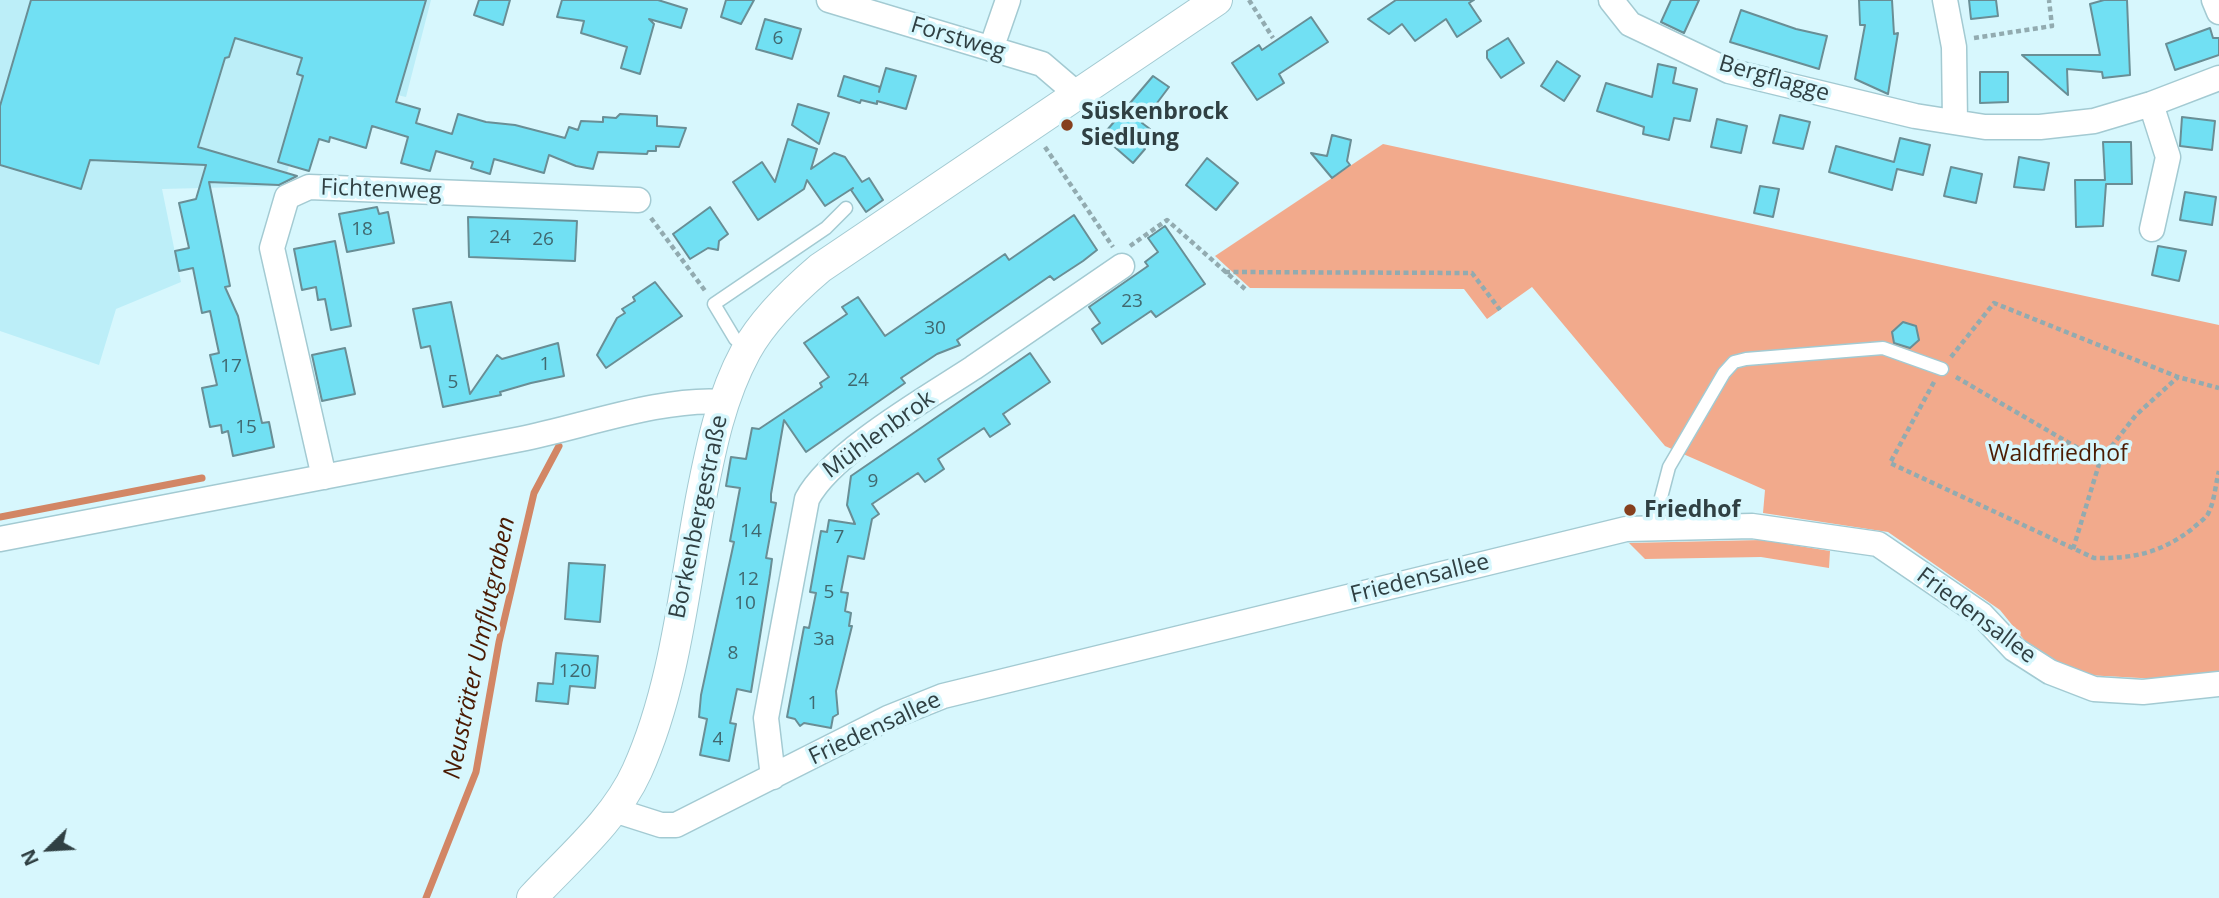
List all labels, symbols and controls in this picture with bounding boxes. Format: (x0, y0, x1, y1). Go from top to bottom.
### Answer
street label: Forstweg (907, 12, 1009, 66)
house number: 6 (773, 28, 783, 50)
street label: Bergflagge (1715, 50, 1833, 108)
place label: Süskenbrock Siedlung (1081, 98, 1229, 152)
marker: Süskenbrock Siedlung (1059, 117, 1075, 133)
street label: Fichtenweg (320, 174, 442, 206)
house number: 18 (351, 219, 373, 241)
house number: 24 (489, 227, 511, 249)
house number: 26 (532, 229, 554, 251)
house number: 23 (1121, 291, 1143, 313)
house number: 30 (924, 318, 946, 340)
house number: 1 (540, 354, 550, 376)
house number: 17 (220, 356, 242, 378)
house number: 24 (847, 370, 869, 392)
house number: 5 (448, 372, 458, 394)
street label: Mühlenbrok (818, 385, 940, 485)
street label: Borkenbergestraße (664, 413, 734, 621)
house number: 15 (235, 417, 257, 439)
park label: Waldfriedhof (1988, 440, 2128, 468)
house number: 9 (868, 471, 878, 493)
place label: Friedhof (1644, 496, 1740, 524)
marker: Friedhof (1622, 502, 1638, 518)
water label: Neusträter Umflutgraben (438, 514, 522, 782)
house number: 14 (740, 521, 762, 543)
house number: 7 (834, 527, 844, 549)
street label: Friedensallee (1348, 548, 1492, 610)
street label: Friedensallee (1911, 562, 2041, 670)
house number: 12 (737, 569, 759, 591)
house number: 5 (824, 582, 834, 604)
house number: 10 (734, 593, 756, 615)
house number: 3a (813, 629, 835, 651)
house number: 8 (728, 643, 738, 665)
house number: 120 (559, 661, 591, 683)
street label: Friedensallee (805, 686, 945, 772)
house number: 1 (808, 693, 818, 715)
house number: 4 (713, 729, 723, 751)
north arrow (14, 814, 84, 884)
text: N (15, 845, 45, 870)

